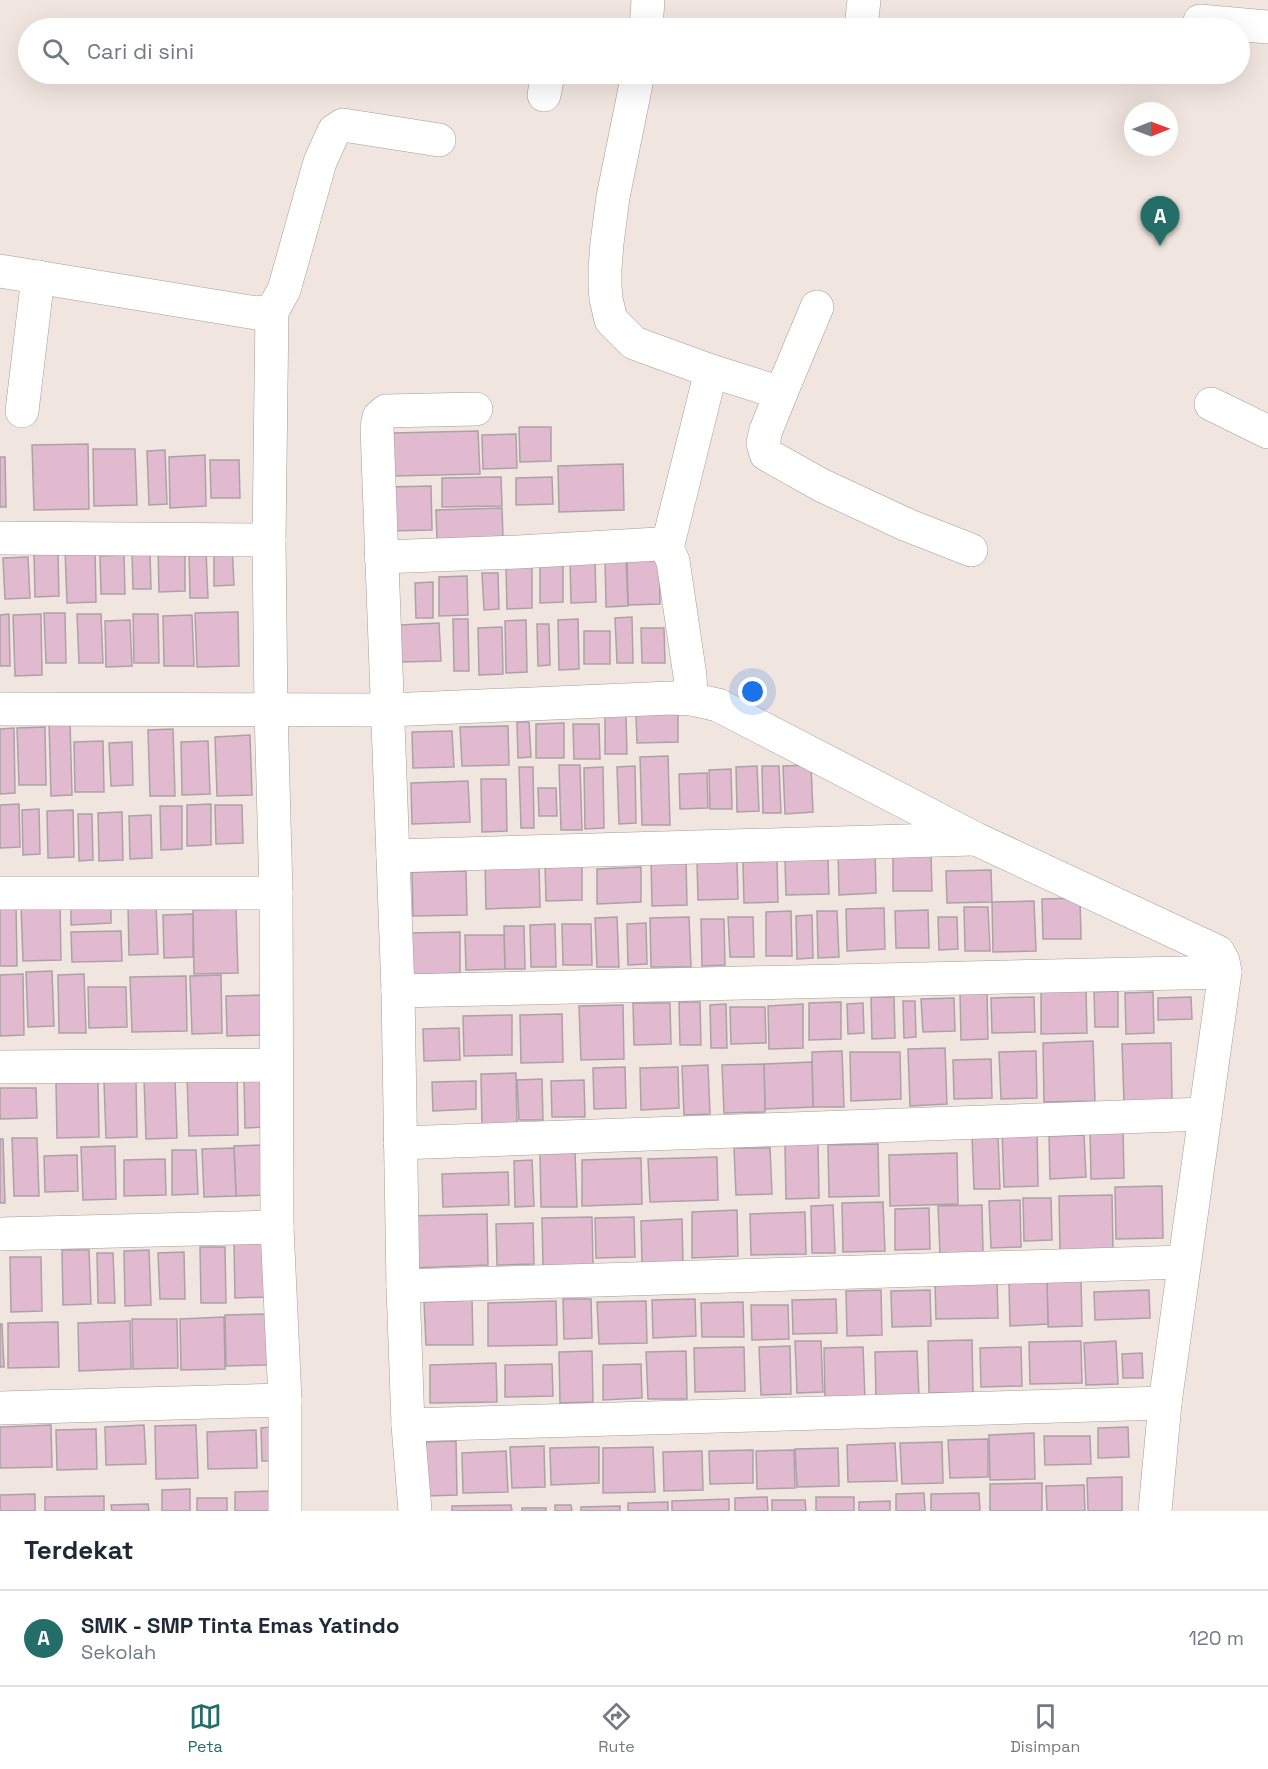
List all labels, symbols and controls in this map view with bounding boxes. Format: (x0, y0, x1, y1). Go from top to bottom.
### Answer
search box (18, 18, 1250, 84)
icon: search (39, 35, 72, 68)
text: Cari di sini (87, 37, 194, 65)
north arrow (1124, 102, 1178, 156)
pin: A (1140, 196, 1180, 246)
your location (738, 677, 767, 706)
text: Terdekat (24, 1533, 134, 1567)
text: SMK - SMP Tinta Emas Yatindo (81, 1611, 399, 1639)
text: A (37, 1625, 50, 1651)
text: 120 m (1188, 1625, 1244, 1651)
text: Sekolah (81, 1639, 156, 1665)
tab: Peta (188, 1700, 223, 1757)
tab: Rute (598, 1700, 635, 1757)
tab: Disimpan (1010, 1700, 1080, 1757)

